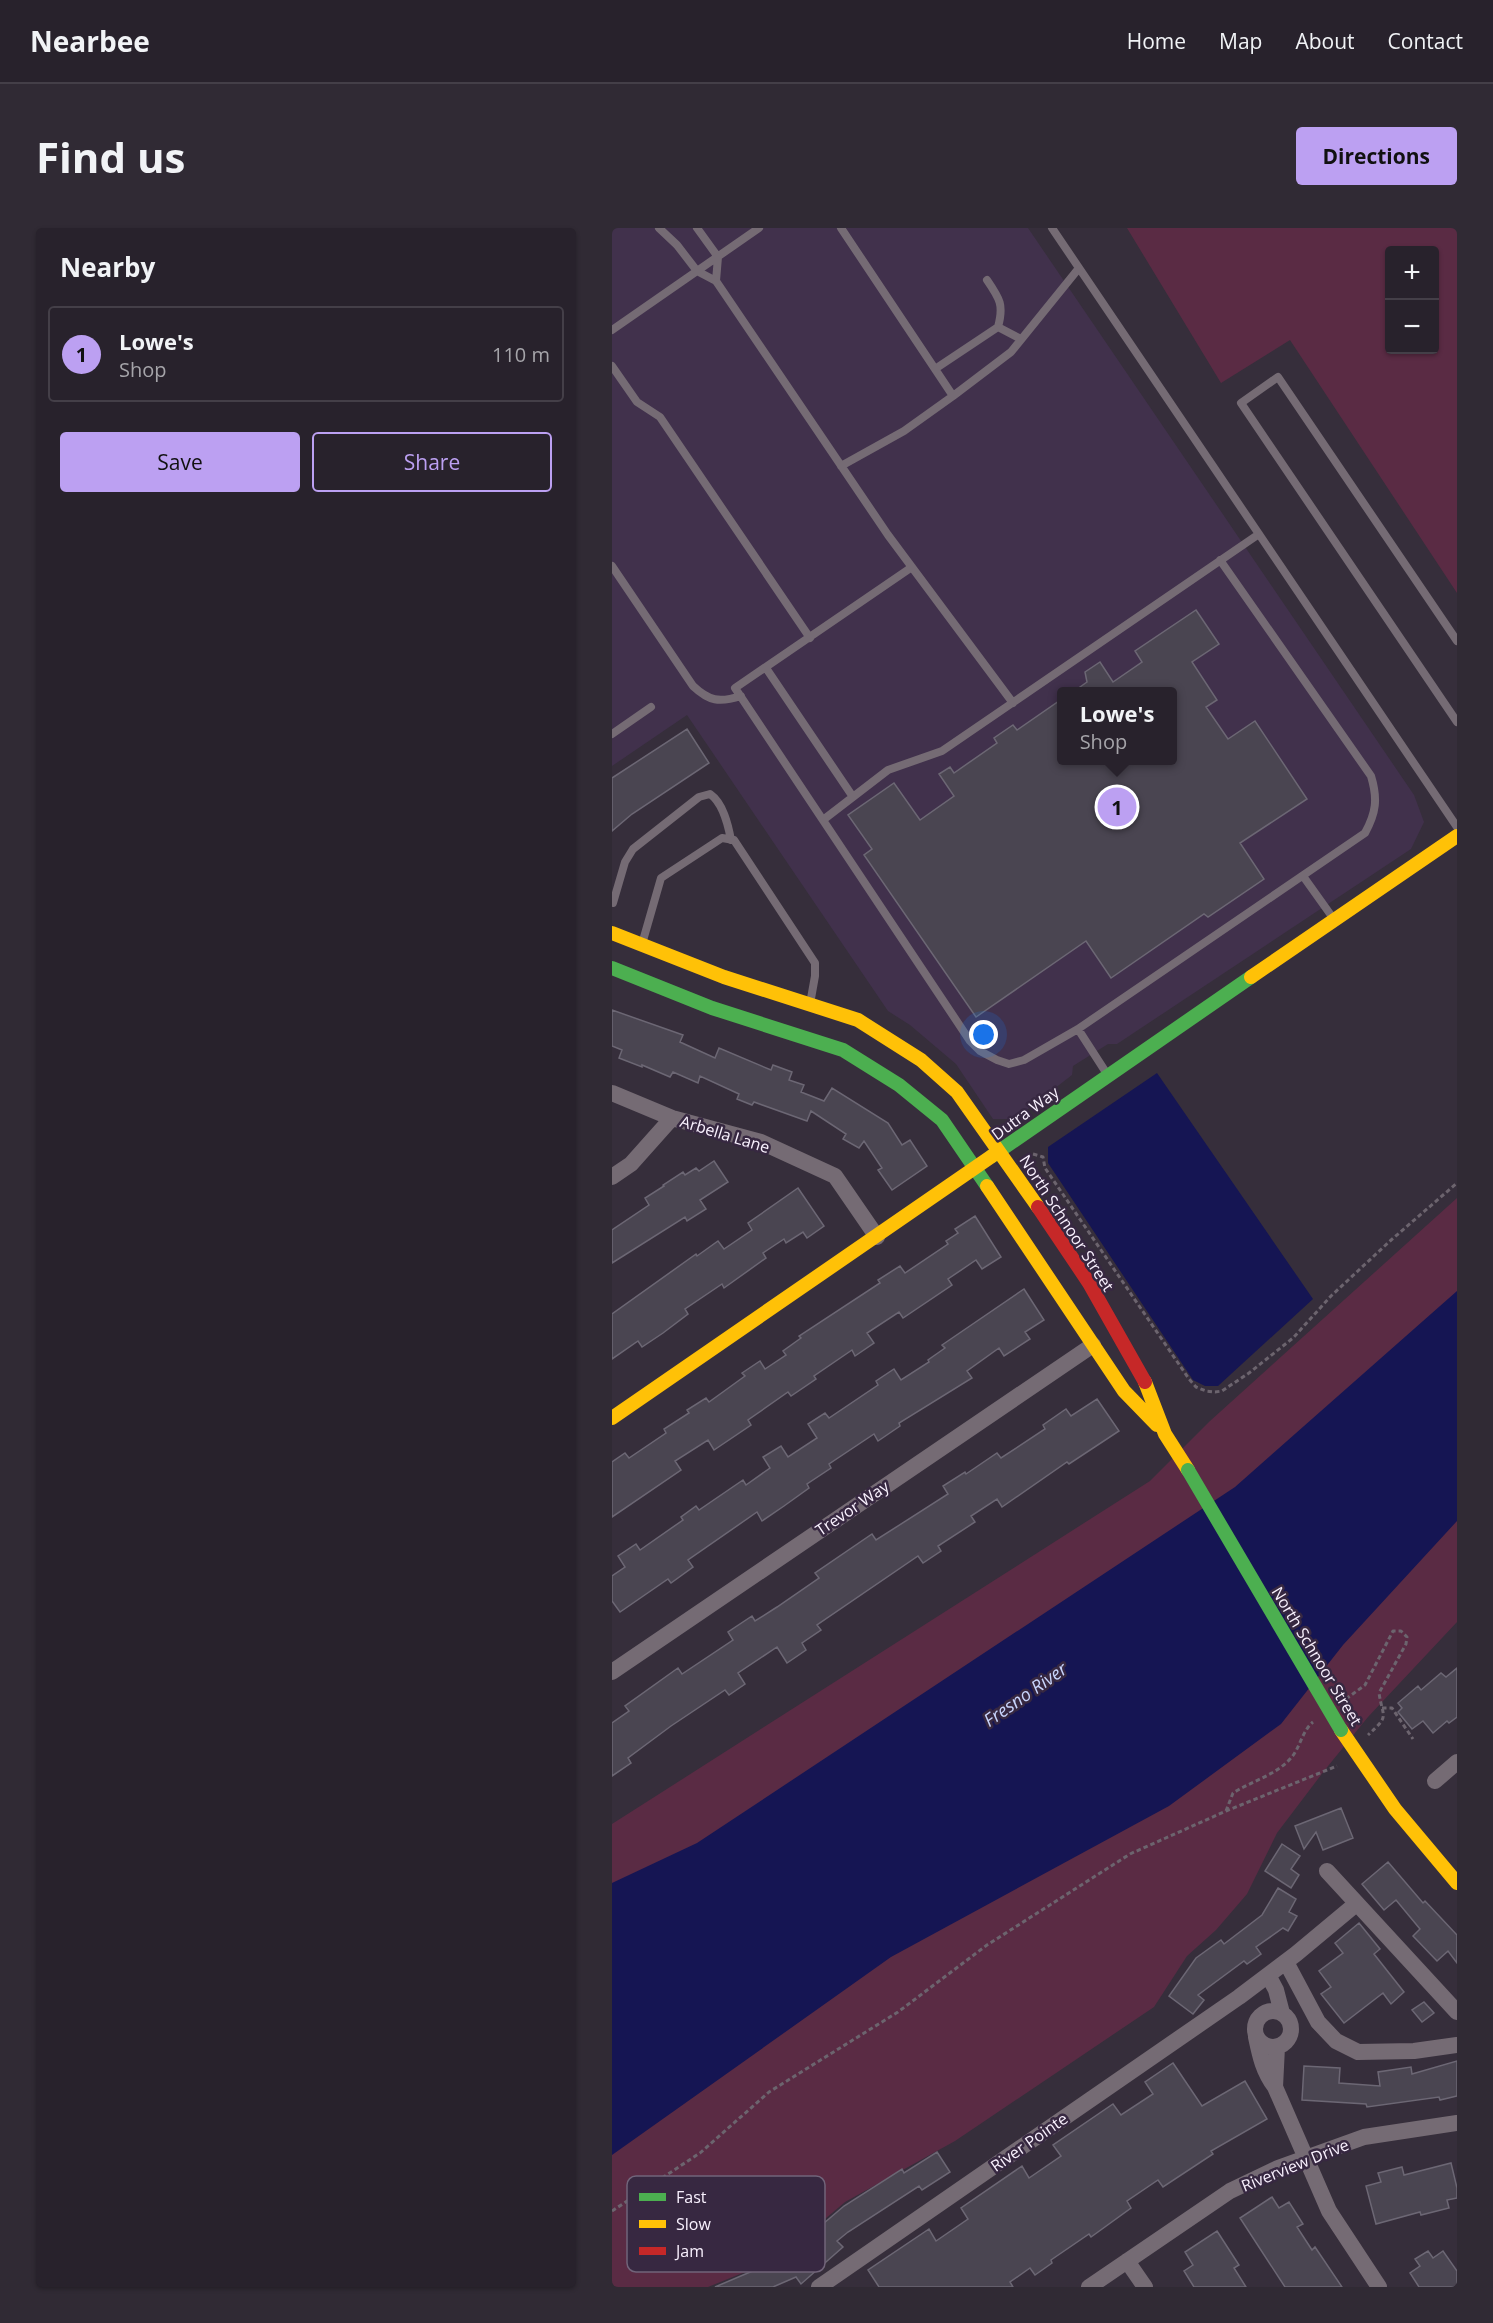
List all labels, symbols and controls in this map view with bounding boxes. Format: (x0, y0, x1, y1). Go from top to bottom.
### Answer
text: Nearbee (30, 22, 150, 60)
text: Home (1127, 27, 1186, 55)
text: Map (1219, 27, 1262, 55)
text: About (1295, 27, 1355, 55)
text: Contact (1388, 27, 1463, 55)
button: Directions (1296, 127, 1457, 185)
text: Find us (36, 128, 185, 185)
map controls (1385, 246, 1439, 354)
button: + (1385, 246, 1439, 300)
text: Nearby (60, 249, 155, 285)
button: − (1385, 300, 1439, 354)
text: Lowe's (119, 326, 194, 356)
text: 1 (76, 341, 87, 368)
text: 110 m (492, 341, 550, 368)
text: Shop (119, 356, 167, 383)
button: Save (60, 432, 300, 492)
button: Share (312, 432, 552, 492)
popup (1057, 687, 1177, 765)
text: Lowe's (1080, 698, 1154, 728)
text: Shop (1080, 728, 1127, 755)
pin: 1 (1098, 784, 1136, 830)
your location (969, 1020, 998, 1049)
street label: Dutra Way (987, 1080, 1064, 1145)
street label: Arbella Lane (678, 1110, 773, 1158)
street label: North Schnoor Street (1015, 1151, 1120, 1296)
street label: Trevor Way (811, 1475, 894, 1541)
street label: North Schnoor Street (1267, 1582, 1367, 1730)
water label: Fresno River (978, 1656, 1072, 1732)
street label: River Pointe (986, 2107, 1072, 2177)
street label: Riverview Drive (1238, 2133, 1352, 2197)
legend (627, 2176, 825, 2272)
text: Fast (676, 2186, 707, 2208)
text: Slow (676, 2213, 711, 2235)
text: Jam (674, 2240, 704, 2262)

